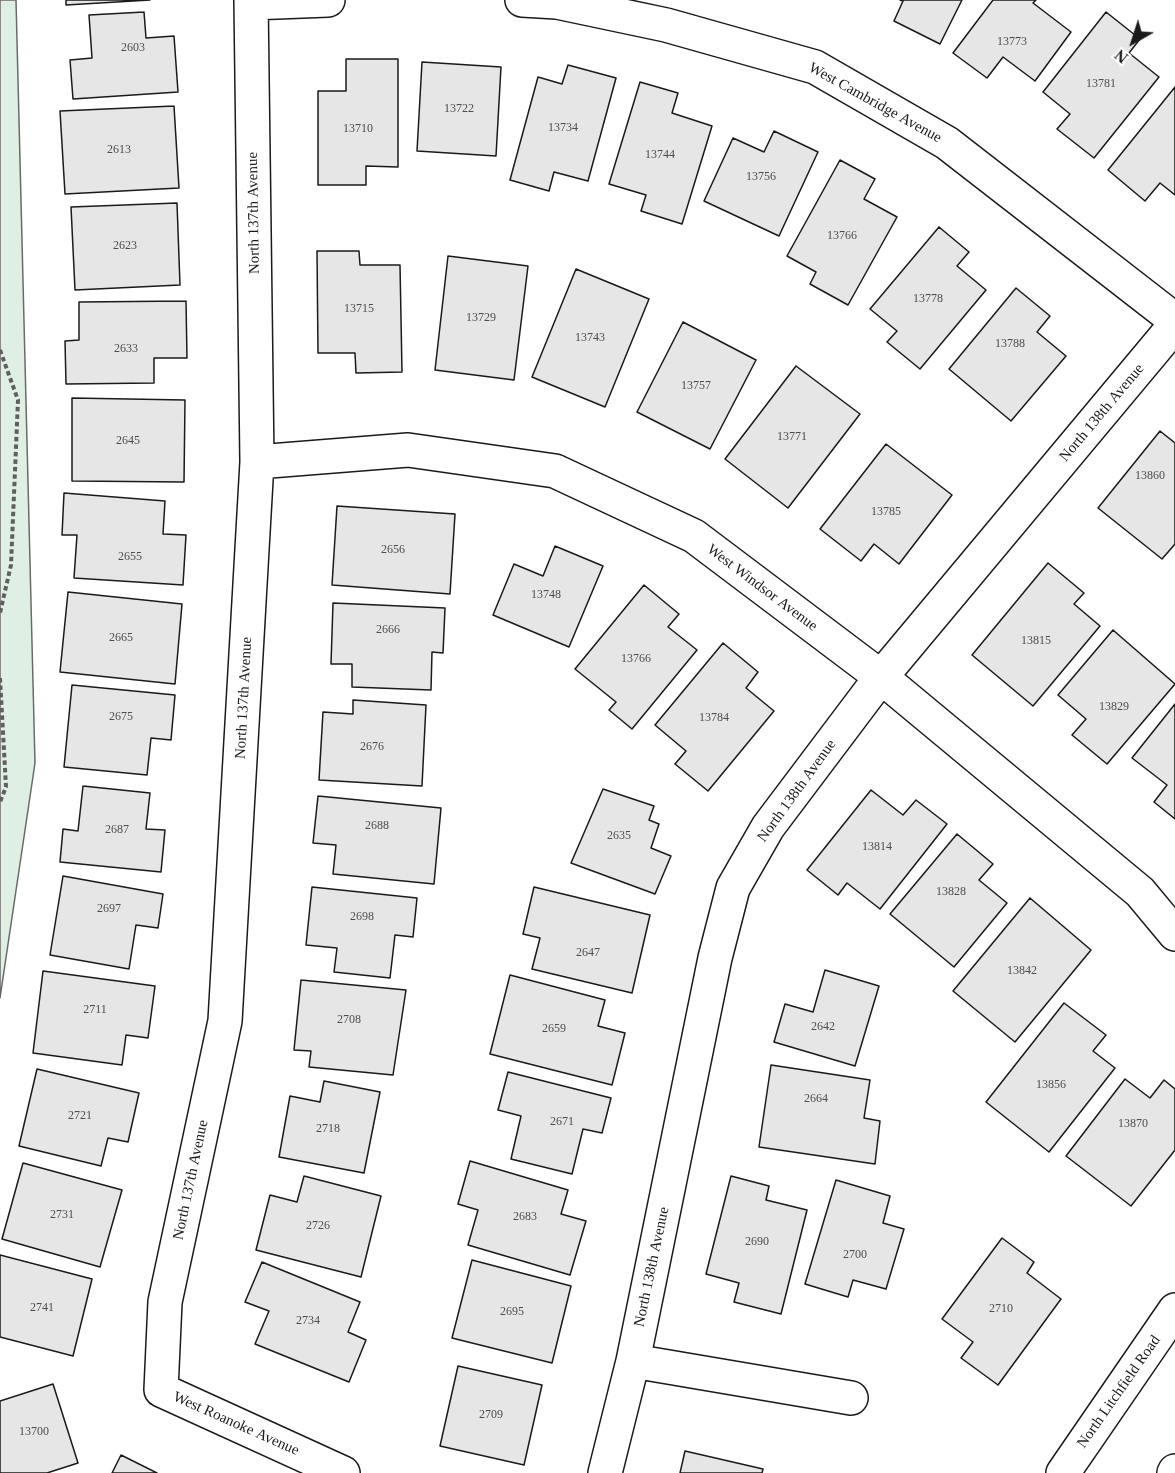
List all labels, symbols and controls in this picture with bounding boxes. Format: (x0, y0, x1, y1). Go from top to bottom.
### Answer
north arrow (1103, 12, 1163, 72)
house number: 13773 (997, 35, 1027, 49)
house number: 2603 (121, 41, 145, 55)
text: N (1112, 46, 1131, 67)
street label: West Cambridge Avenue (805, 59, 945, 147)
house number: 13781 (1086, 77, 1116, 91)
house number: 13722 (444, 102, 474, 116)
house number: 13734 (548, 121, 578, 135)
house number: 13710 (343, 122, 373, 136)
house number: 2613 (107, 143, 131, 157)
house number: 13744 (645, 148, 675, 162)
street label: North 137th Avenue (244, 152, 264, 274)
house number: 13756 (746, 170, 776, 184)
house number: 13766 (827, 229, 857, 243)
house number: 2623 (113, 239, 137, 253)
house number: 13778 (913, 292, 943, 306)
house number: 13715 (344, 302, 374, 316)
house number: 13729 (466, 311, 496, 325)
house number: 13743 (575, 331, 605, 345)
house number: 13788 (995, 337, 1025, 351)
house number: 2633 (114, 342, 138, 356)
street label: North 138th Avenue (1056, 360, 1148, 466)
house number: 13757 (681, 379, 711, 393)
house number: 13771 (777, 430, 807, 444)
house number: 2645 (116, 434, 140, 448)
house number: 13860 (1135, 469, 1165, 483)
house number: 13785 (871, 505, 901, 519)
street label: West Windsor Avenue (703, 541, 821, 635)
house number: 2656 (381, 543, 405, 557)
house number: 2655 (118, 550, 142, 564)
house number: 13748 (531, 588, 561, 602)
house number: 2666 (376, 623, 400, 637)
house number: 2665 (109, 631, 133, 645)
house number: 13815 (1021, 634, 1051, 648)
street label: North 137th Avenue (232, 637, 256, 759)
house number: 13766 (621, 652, 651, 666)
house number: 13829 (1099, 700, 1129, 714)
house number: 2675 (109, 710, 133, 724)
house number: 13784 (699, 711, 729, 725)
street label: North 138th Avenue (754, 736, 840, 846)
house number: 2676 (360, 740, 384, 754)
house number: 2688 (365, 819, 389, 833)
house number: 2687 (105, 823, 129, 837)
house number: 2635 (607, 829, 631, 843)
house number: 13814 (862, 840, 892, 854)
house number: 13828 (936, 885, 966, 899)
house number: 2697 (97, 902, 121, 916)
house number: 2698 (350, 910, 374, 924)
house number: 2647 (576, 946, 600, 960)
house number: 13842 (1007, 964, 1037, 978)
house number: 2711 (83, 1003, 107, 1017)
house number: 2708 (337, 1013, 361, 1027)
house number: 2642 (811, 1020, 835, 1034)
house number: 2659 (542, 1022, 566, 1036)
house number: 13856 (1036, 1078, 1066, 1092)
house number: 2664 (804, 1092, 828, 1106)
house number: 2721 (68, 1109, 92, 1123)
house number: 2671 (550, 1115, 574, 1129)
house number: 13870 (1118, 1117, 1148, 1131)
street label: North 137th Avenue (169, 1118, 213, 1242)
house number: 2718 (316, 1122, 340, 1136)
street label: North 138th Avenue (630, 1205, 674, 1329)
house number: 2731 (50, 1208, 74, 1222)
house number: 2683 (513, 1210, 537, 1224)
house number: 2726 (306, 1219, 330, 1233)
house number: 2690 (745, 1235, 769, 1249)
house number: 2700 (843, 1248, 867, 1262)
house number: 2741 (30, 1301, 54, 1315)
house number: 2710 (989, 1302, 1013, 1316)
house number: 2695 (500, 1305, 524, 1319)
house number: 2734 (296, 1314, 320, 1328)
street label: North Litchfield Road (1073, 1332, 1165, 1452)
street label: West Roanoke Avenue (170, 1388, 302, 1460)
house number: 2709 (479, 1408, 503, 1422)
house number: 13700 (19, 1425, 49, 1439)

